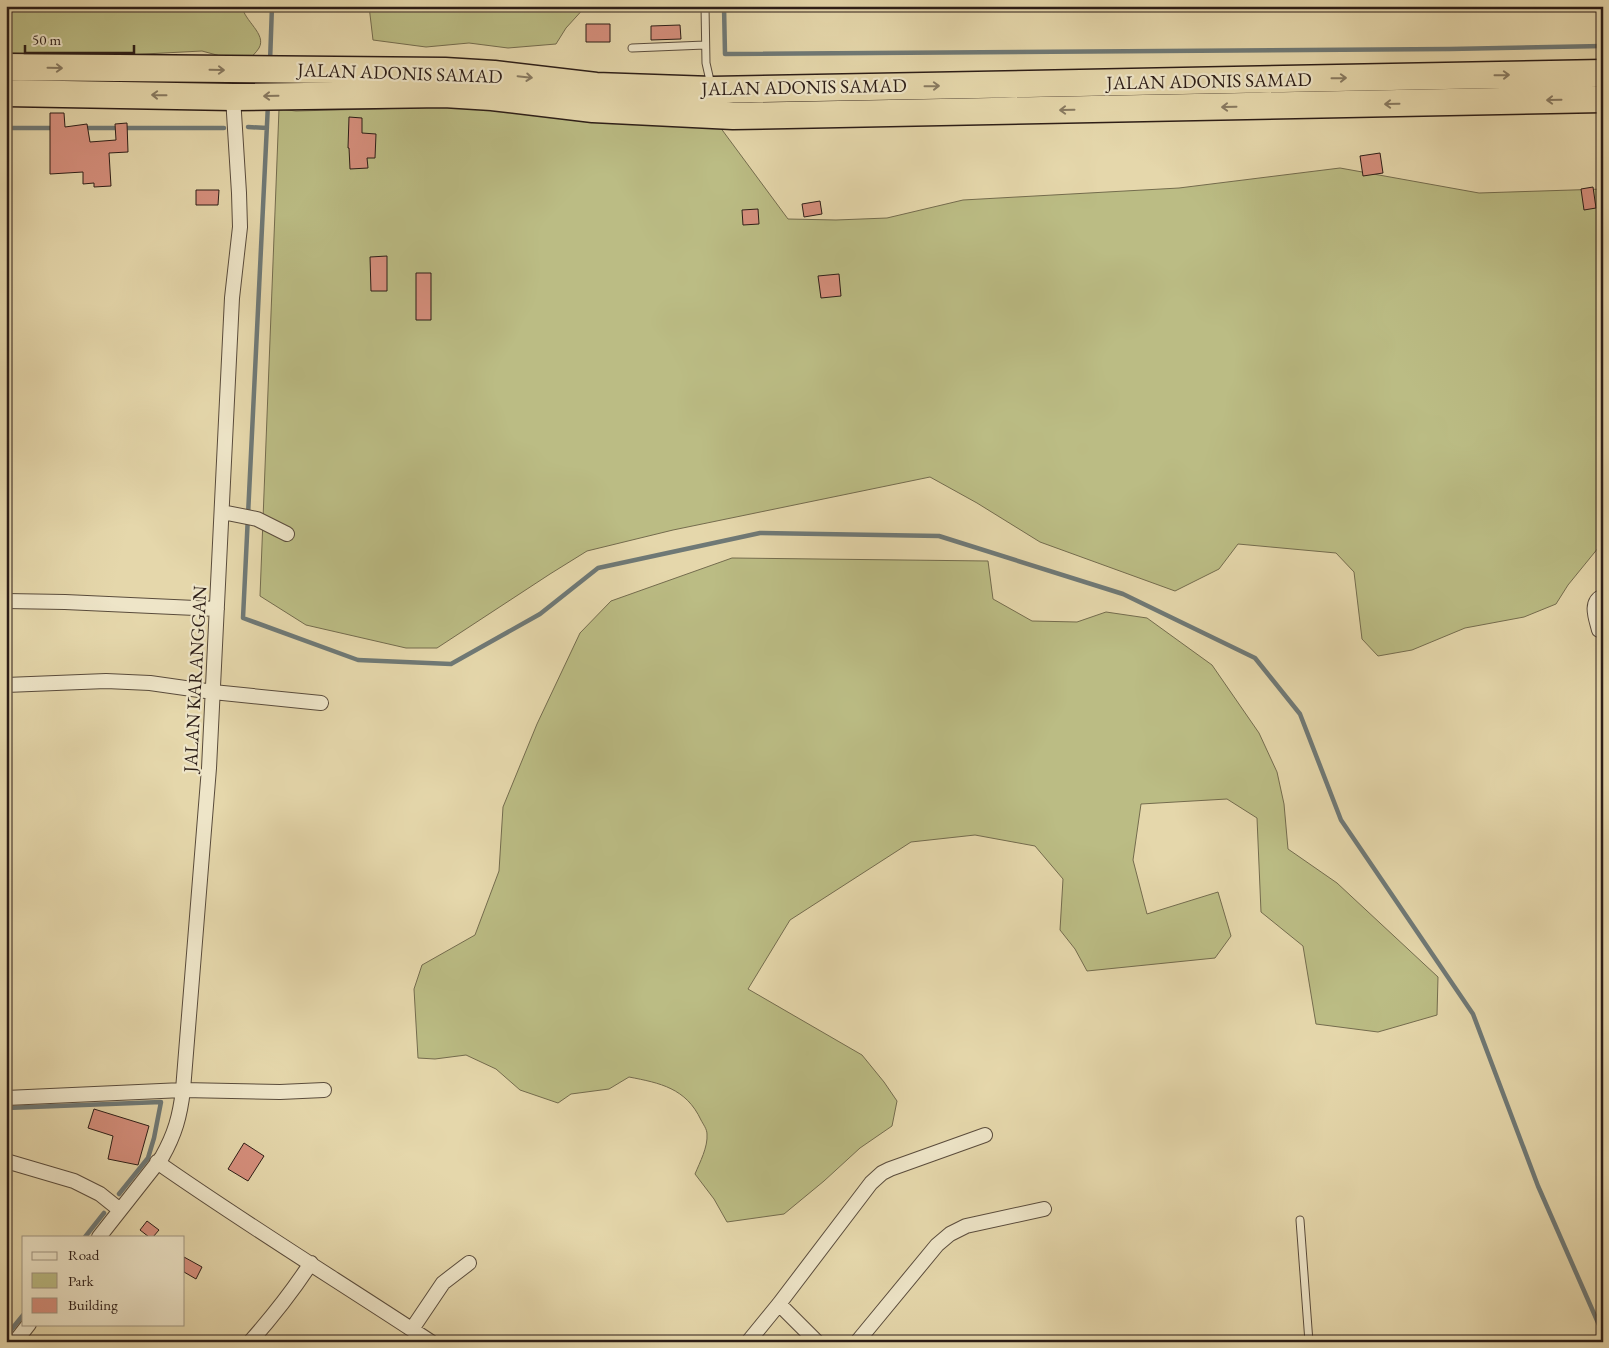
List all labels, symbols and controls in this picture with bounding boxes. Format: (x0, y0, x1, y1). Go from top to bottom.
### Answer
scale bar (25, 22, 134, 54)
text: 50 m (32, 30, 61, 49)
street label: JALAN ADONIS SAMAD (295, 57, 503, 89)
one-way arrow (46, 63, 63, 73)
one-way arrow (209, 65, 225, 75)
street label: JALAN ADONIS SAMAD (1104, 67, 1312, 95)
one-way arrow (1493, 70, 1509, 80)
one-way arrow (517, 72, 533, 82)
street label: JALAN ADONIS SAMAD (699, 73, 907, 101)
one-way arrow (1331, 73, 1347, 83)
one-way arrow (924, 81, 940, 90)
one-way arrow (152, 91, 168, 100)
one-way arrow (264, 91, 280, 101)
one-way arrow (1546, 96, 1562, 105)
one-way arrow (1384, 99, 1400, 108)
one-way arrow (1221, 102, 1237, 111)
one-way arrow (1059, 105, 1075, 114)
street label: JALAN KARANGGAN (178, 585, 212, 775)
legend (22, 1236, 185, 1326)
text: Road (68, 1245, 100, 1264)
text: Park (68, 1271, 95, 1290)
text: Building (68, 1295, 118, 1314)

